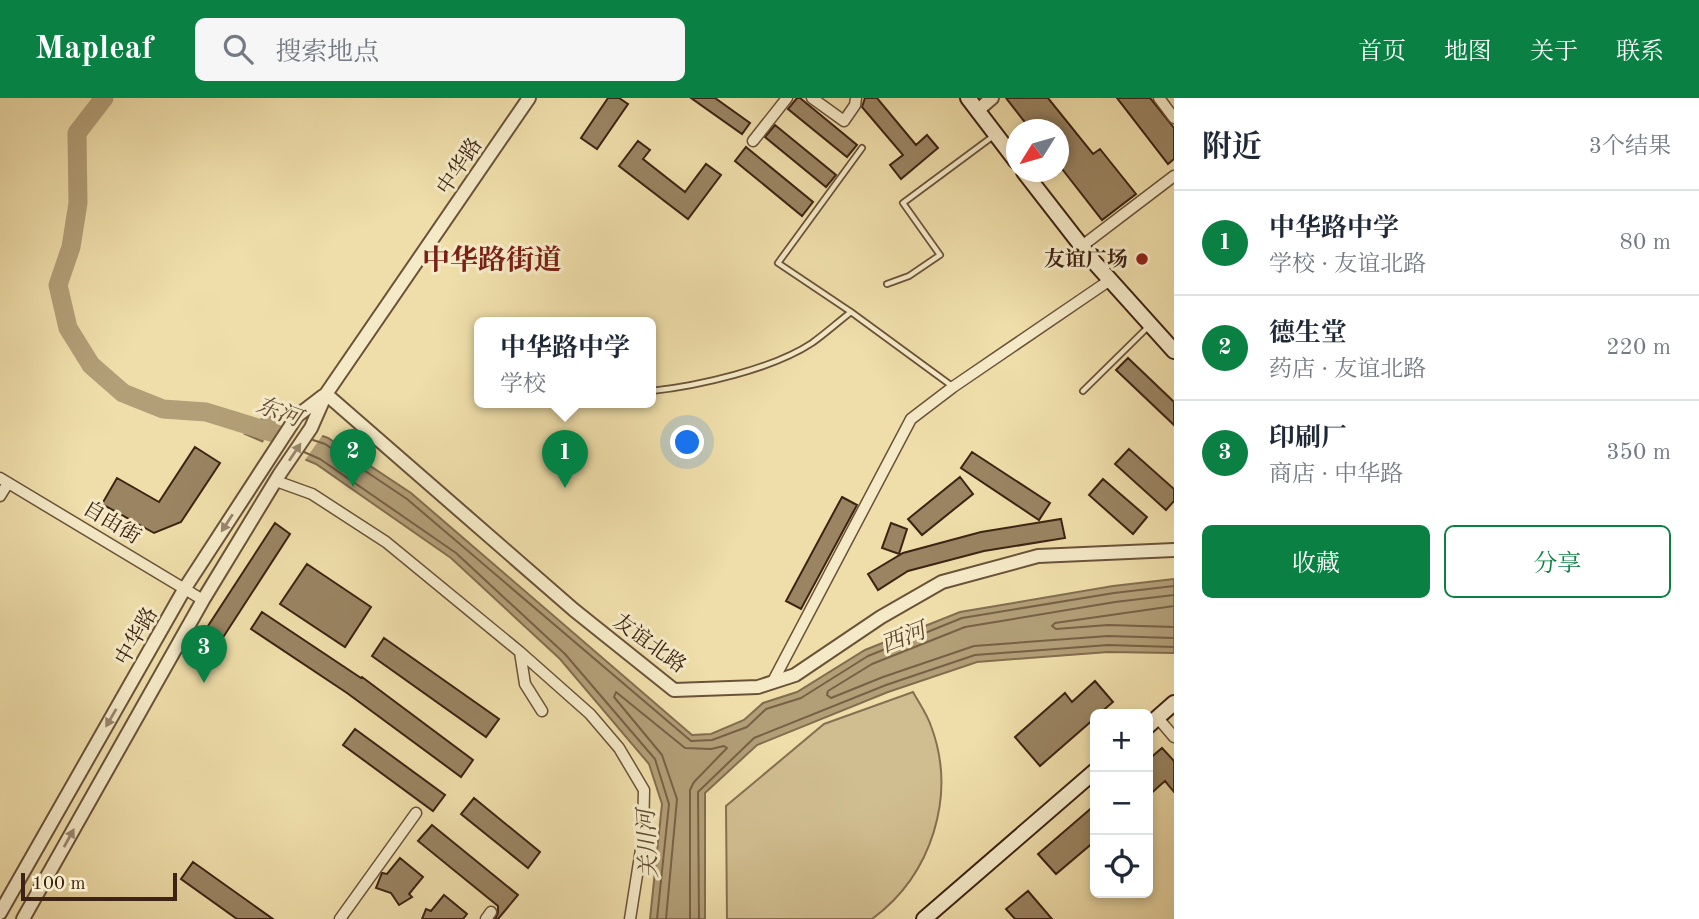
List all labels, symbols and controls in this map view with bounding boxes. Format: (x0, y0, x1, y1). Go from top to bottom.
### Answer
search box (195, 18, 685, 81)
icon: search (219, 30, 257, 68)
text: Mapleaf (35, 33, 153, 66)
text: 搜索地点 (275, 40, 379, 66)
text: 首页 (1358, 41, 1406, 65)
text: 地图 (1444, 41, 1492, 65)
text: 关于 (1530, 41, 1578, 65)
text: 联系 (1616, 41, 1664, 65)
north arrow (1006, 119, 1069, 182)
text: 附近 (1202, 133, 1262, 163)
street label: 中华路 (432, 134, 487, 199)
text: 3个结果 (1589, 135, 1671, 158)
text: 中华路中学 (1269, 216, 1399, 242)
text: 1 (1218, 231, 1232, 254)
text: 80 m (1620, 231, 1671, 254)
district label: 中华路街道 (422, 245, 562, 276)
place label: 友谊广场 (1044, 247, 1128, 271)
marker: 友谊广场 (1134, 251, 1150, 267)
text: 学校 · 友谊北路 (1269, 253, 1426, 276)
popup (474, 317, 656, 408)
text: 德生堂 (1269, 321, 1347, 347)
text: 中华路中学 (500, 336, 630, 362)
text: 2 (1218, 336, 1232, 359)
text: 220 m (1606, 336, 1671, 359)
text: 药店 · 友谊北路 (1269, 358, 1426, 381)
text: 学校 (500, 373, 546, 396)
water label: 东河 (253, 392, 308, 432)
your location (670, 425, 704, 459)
text: 印刷厂 (1269, 426, 1347, 452)
pin: 2 (330, 429, 376, 487)
pin: 1 (542, 430, 588, 488)
text: 3 (1218, 441, 1232, 464)
text: 350 m (1606, 441, 1671, 464)
one-way arrow (289, 442, 302, 461)
text: 商店 · 中华路 (1269, 463, 1403, 486)
street label: 自由街 (79, 496, 145, 549)
one-way arrow (221, 513, 234, 533)
button: 收藏 (1202, 525, 1430, 598)
button: 分享 (1444, 525, 1671, 598)
street label: 中华路 (111, 603, 162, 669)
street label: 友谊北路 (609, 609, 691, 677)
water label: 西河 (878, 617, 933, 657)
pin: 3 (181, 625, 227, 683)
one-way arrow (105, 709, 117, 728)
map controls (1090, 709, 1153, 898)
button: + (1090, 709, 1153, 772)
button: − (1090, 772, 1153, 835)
water label: 关川河 (633, 805, 662, 879)
one-way arrow (63, 829, 75, 848)
button: locate (1090, 835, 1153, 898)
scale bar (21, 870, 177, 902)
text: 100 m (32, 875, 85, 894)

